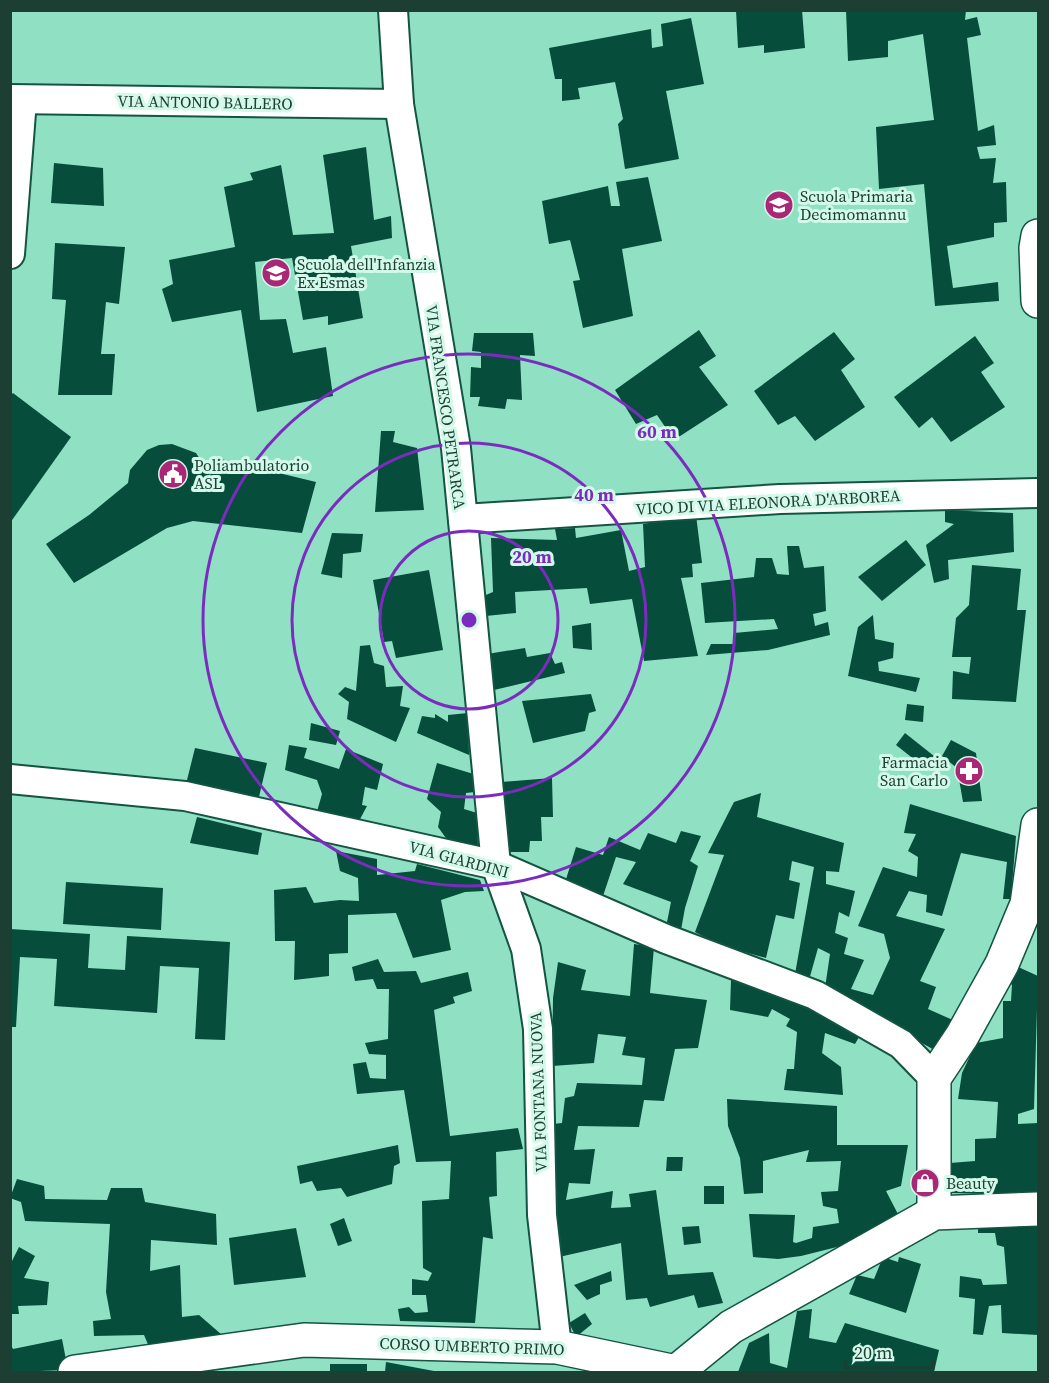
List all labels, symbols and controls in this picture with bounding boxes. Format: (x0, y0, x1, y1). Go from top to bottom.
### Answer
street label: VIA ANTONIO BALLERO (117, 89, 293, 115)
place label: Scuola Primaria Decimomannu (800, 185, 914, 225)
school or university icon: Scuola Primaria Decimomannu (763, 189, 795, 221)
place label: Scuola dell'Infanzia Ex Esmas (297, 253, 437, 293)
school or university icon: Scuola dell'Infanzia Ex Esmas (260, 257, 292, 289)
street label: VIA FRANCESCO PETRARCA (421, 303, 471, 511)
text: 60 m (637, 419, 677, 444)
place label: Poliambulatorio ASL (194, 454, 309, 494)
public building icon: Poliambulatorio ASL (157, 458, 189, 490)
text: 40 m (574, 482, 614, 507)
street label: VICO DI VIA ELEONORA D'ARBOREA (635, 484, 901, 520)
text: 20 m (512, 544, 552, 569)
centre of rings (459, 610, 479, 630)
place label: Farmacia San Carlo (880, 751, 949, 791)
pharmacy icon: Farmacia San Carlo (953, 755, 985, 787)
street label: VIA GIARDINI (406, 835, 512, 883)
street label: VIA FONTANA NUOVA (524, 1011, 552, 1172)
shop icon: Beauty (909, 1167, 941, 1199)
place label: Beauty (946, 1172, 996, 1194)
street label: CORSO UMBERTO PRIMO (379, 1332, 565, 1360)
scale bar (845, 1332, 934, 1370)
text: 20 m (854, 1340, 892, 1365)

